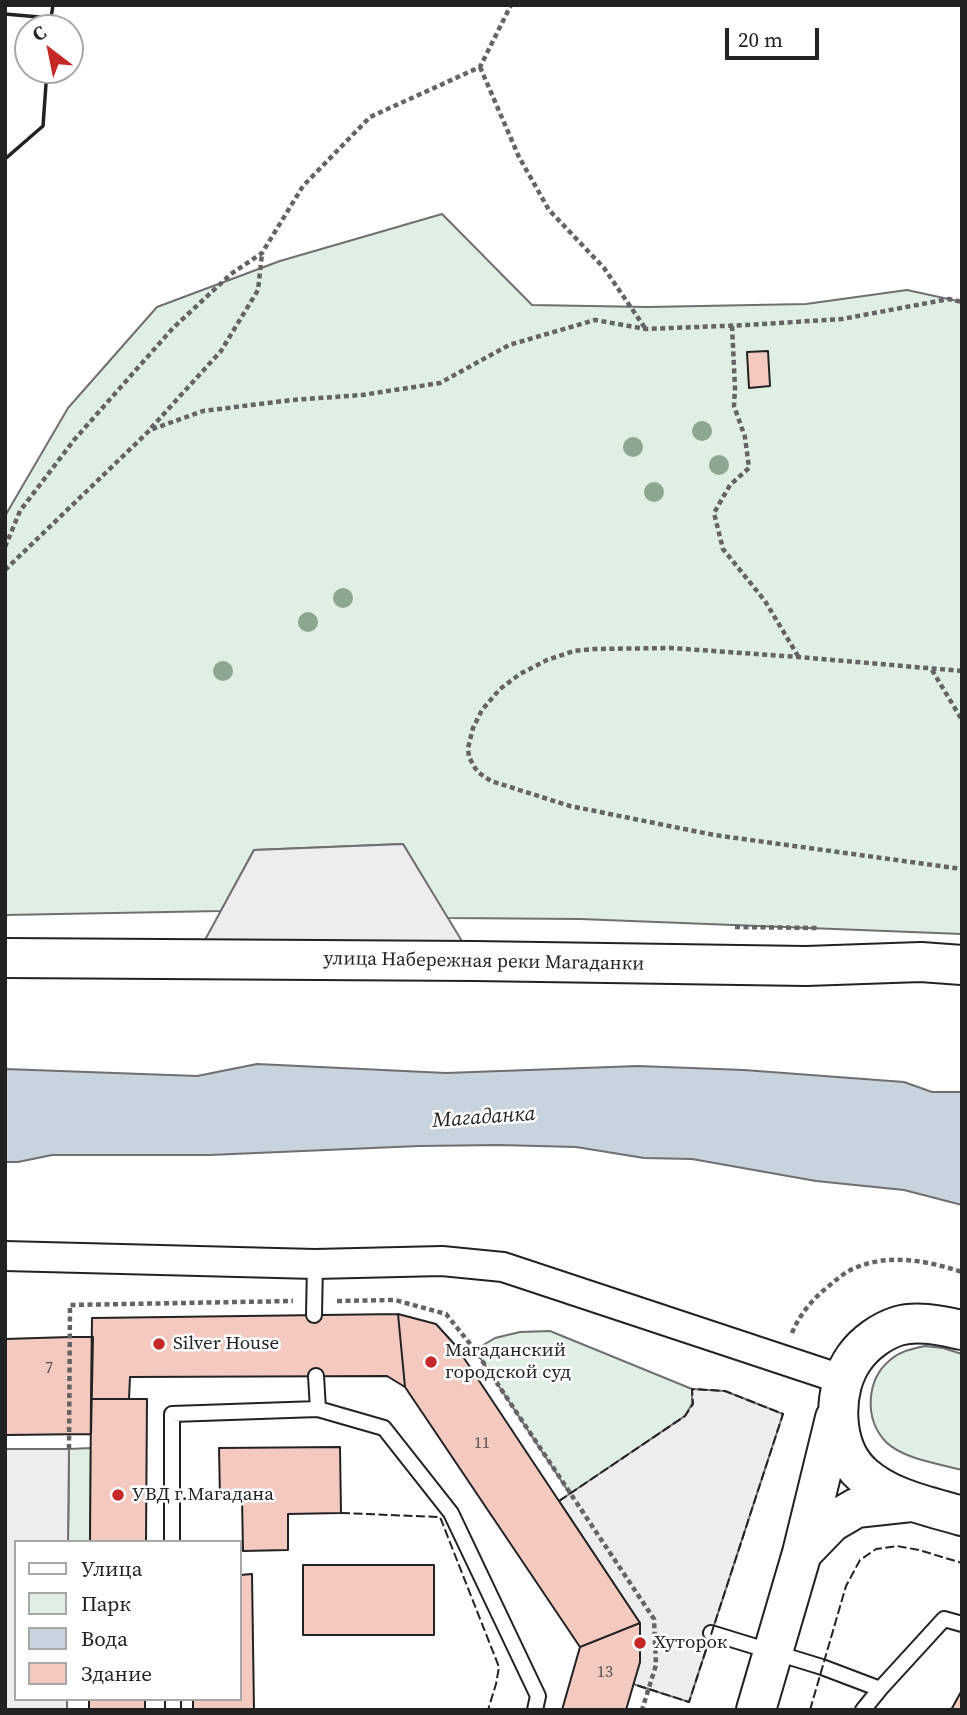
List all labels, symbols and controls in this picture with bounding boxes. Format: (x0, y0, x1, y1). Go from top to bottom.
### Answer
north arrow (14, 14, 84, 84)
scale bar (729, 14, 824, 58)
text: С (27, 19, 51, 47)
text: 20 m (738, 25, 783, 54)
street label: улица Набережная реки Магаданки (323, 948, 645, 976)
water label: Магаданка (432, 1102, 536, 1134)
place label: Silver House (173, 1333, 279, 1355)
marker: Silver House (151, 1336, 167, 1352)
place label: Магаданский городской суд (445, 1340, 571, 1384)
marker: Магаданский городской суд (423, 1354, 439, 1370)
house number: 7 (45, 1359, 53, 1379)
house number: 11 (474, 1434, 490, 1454)
place label: УВД г.Магадана (132, 1484, 274, 1506)
marker: УВД г.Магадана (110, 1487, 126, 1503)
legend (14, 1540, 242, 1701)
text: Улица (81, 1554, 142, 1583)
text: Парк (81, 1589, 131, 1618)
text: Вода (81, 1624, 128, 1653)
place label: Хуторок (654, 1632, 727, 1654)
marker: Хуторок (632, 1635, 648, 1651)
text: Здание (81, 1659, 152, 1688)
house number: 13 (597, 1663, 613, 1683)

